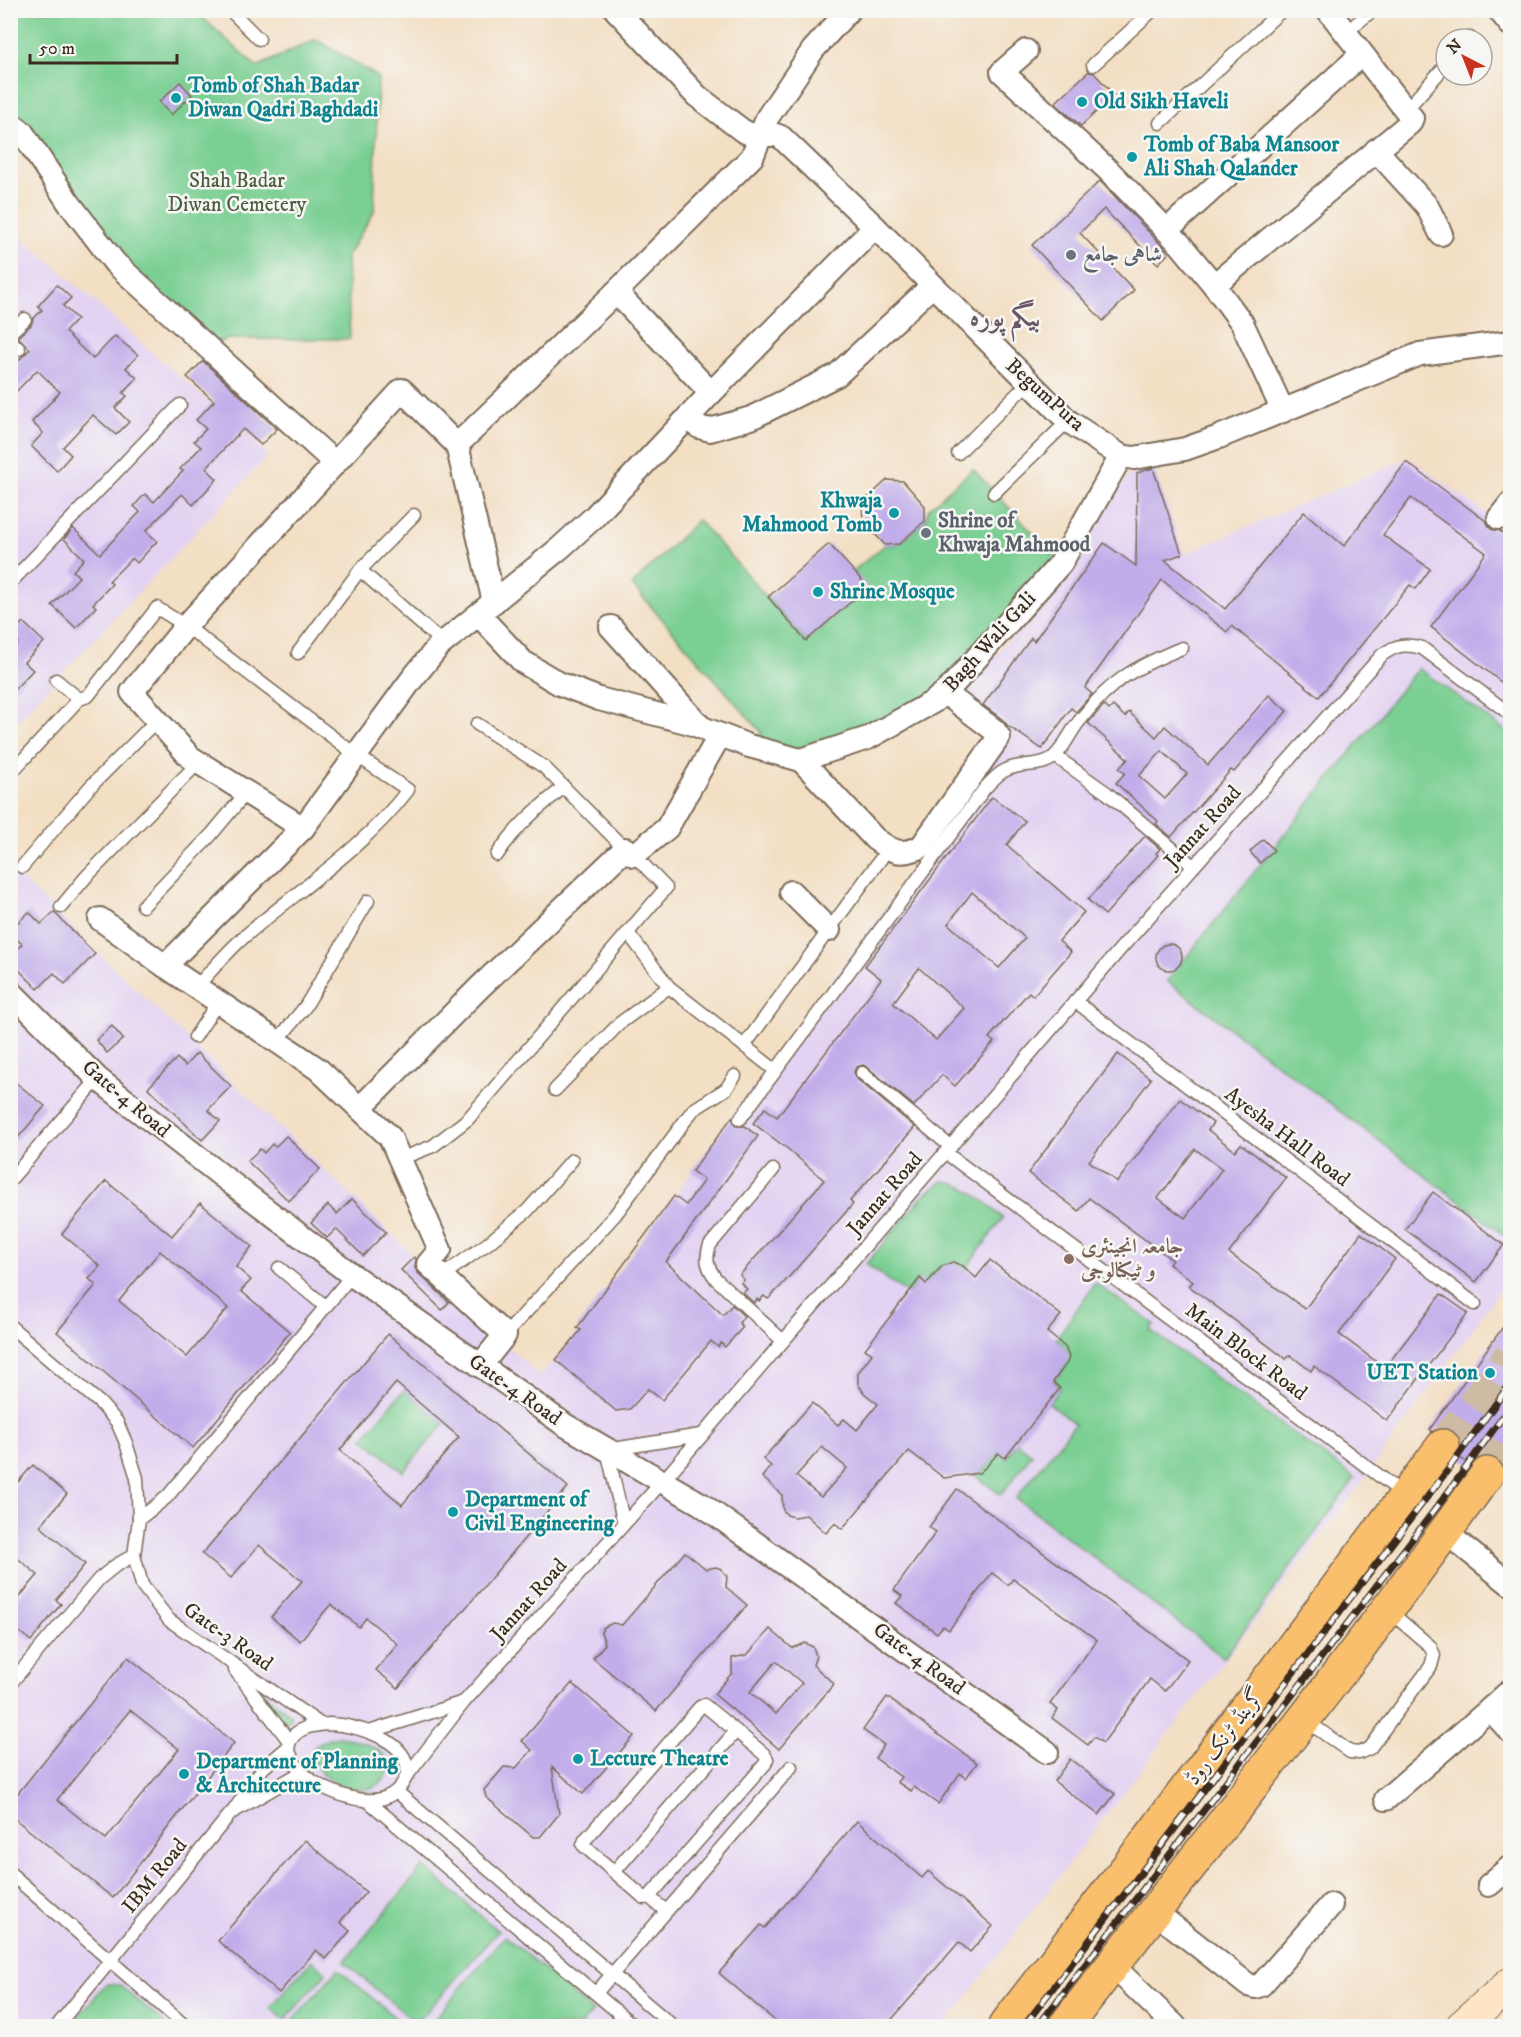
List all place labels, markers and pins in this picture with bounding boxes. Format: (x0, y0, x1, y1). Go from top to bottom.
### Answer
place label: Tomb of Shah Badar Diwan Qadri Baghdadi (187, 73, 379, 123)
place label: Old Sikh Haveli (1094, 89, 1229, 115)
marker: Tomb of Shah Badar Diwan Qadri Baghdadi (169, 91, 183, 105)
marker: Old Sikh Haveli (1075, 95, 1089, 109)
place label: Tomb of Baba Mansoor Ali Shah Qalander (1143, 132, 1340, 182)
marker: Tomb of Baba Mansoor Ali Shah Qalander (1125, 150, 1139, 164)
place label: شاہی جامع (1083, 242, 1162, 273)
marker: شاہی جامع (1064, 248, 1078, 262)
place label: Khwaja Mahmood Tomb (742, 488, 883, 538)
marker: Khwaja Mahmood Tomb (887, 506, 901, 520)
place label: Shrine of Khwaja Mahmood (938, 508, 1091, 559)
marker: Shrine of Khwaja Mahmood (919, 526, 933, 540)
place label: Shrine Mosque (830, 579, 955, 605)
marker: Shrine Mosque (811, 585, 825, 599)
place label: جامعہ انجینئری و ٹیکنالوجی (1080, 1234, 1184, 1284)
marker: جامعہ انجینئری و ٹیکنالوجی (1062, 1252, 1076, 1266)
place label: UET Station (1366, 1360, 1479, 1386)
marker: UET Station (1483, 1366, 1497, 1380)
place label: Department of Civil Engineering (465, 1487, 615, 1537)
marker: Department of Civil Engineering (446, 1505, 460, 1519)
place label: Lecture Theatre (590, 1746, 729, 1772)
place label: Department of Planning & Architecture (196, 1749, 399, 1799)
marker: Lecture Theatre (571, 1752, 585, 1766)
marker: Department of Planning & Architecture (177, 1767, 191, 1781)

